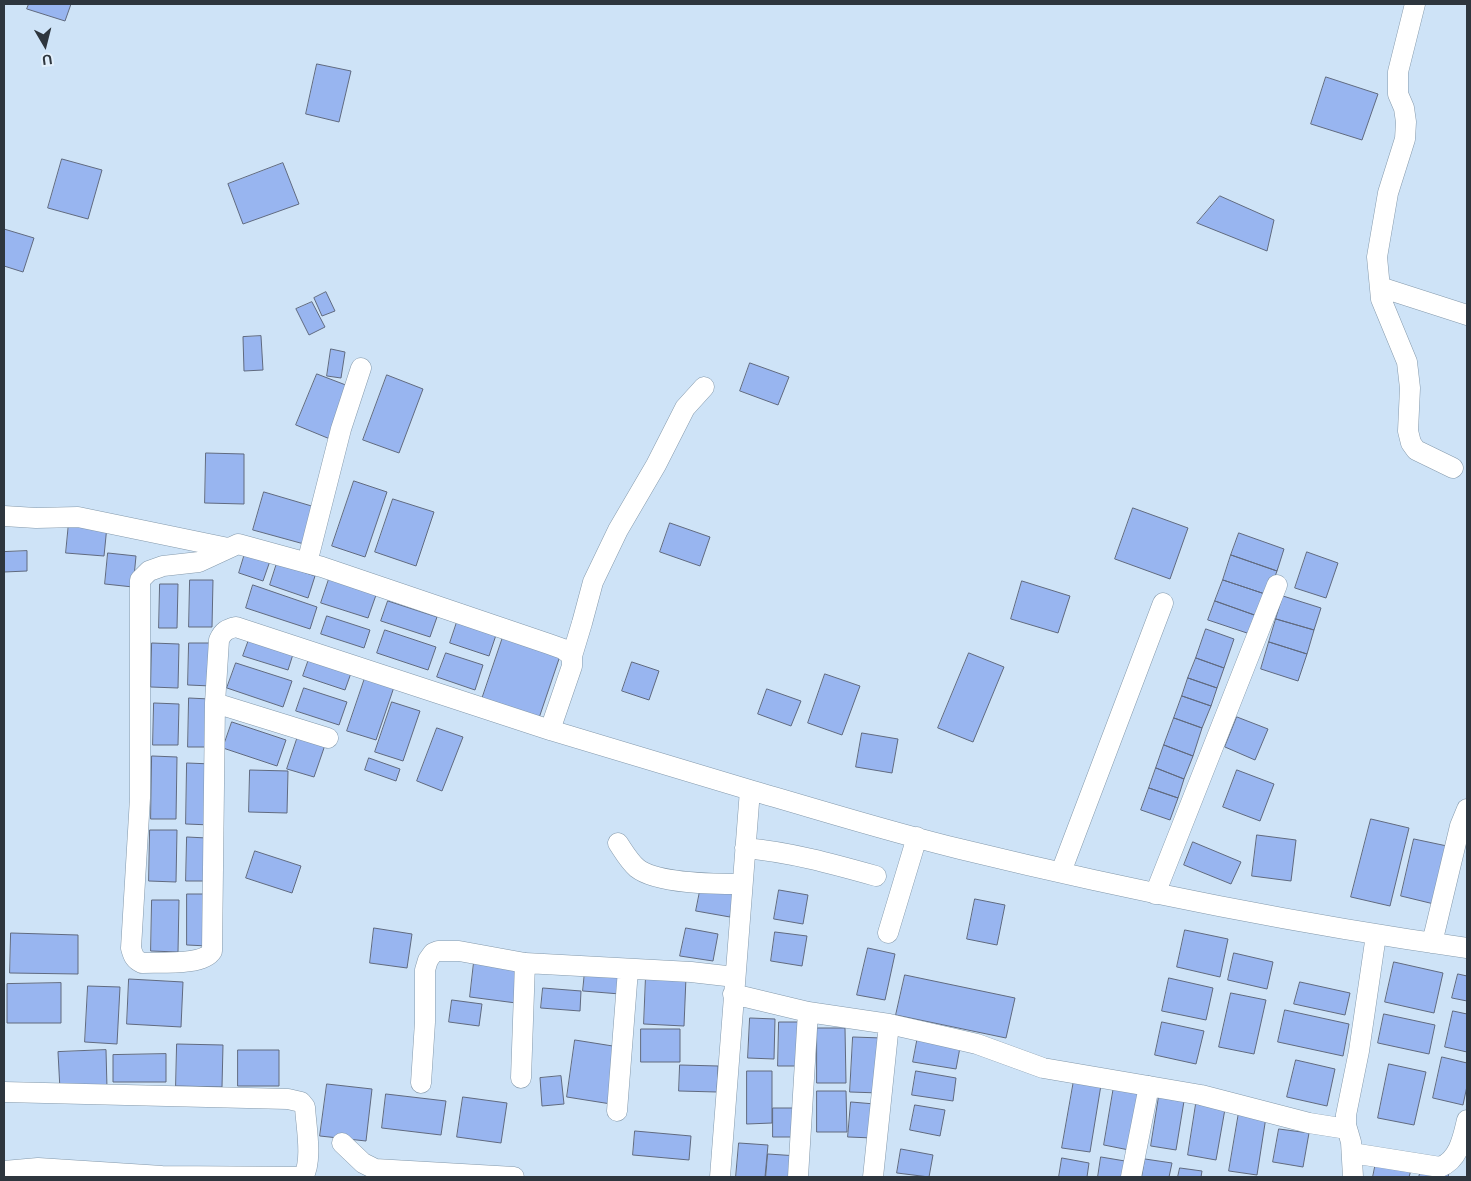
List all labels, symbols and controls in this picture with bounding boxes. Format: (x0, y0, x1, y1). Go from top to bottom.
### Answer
north arrow (20, 20, 70, 70)
text: U (41, 51, 53, 68)

